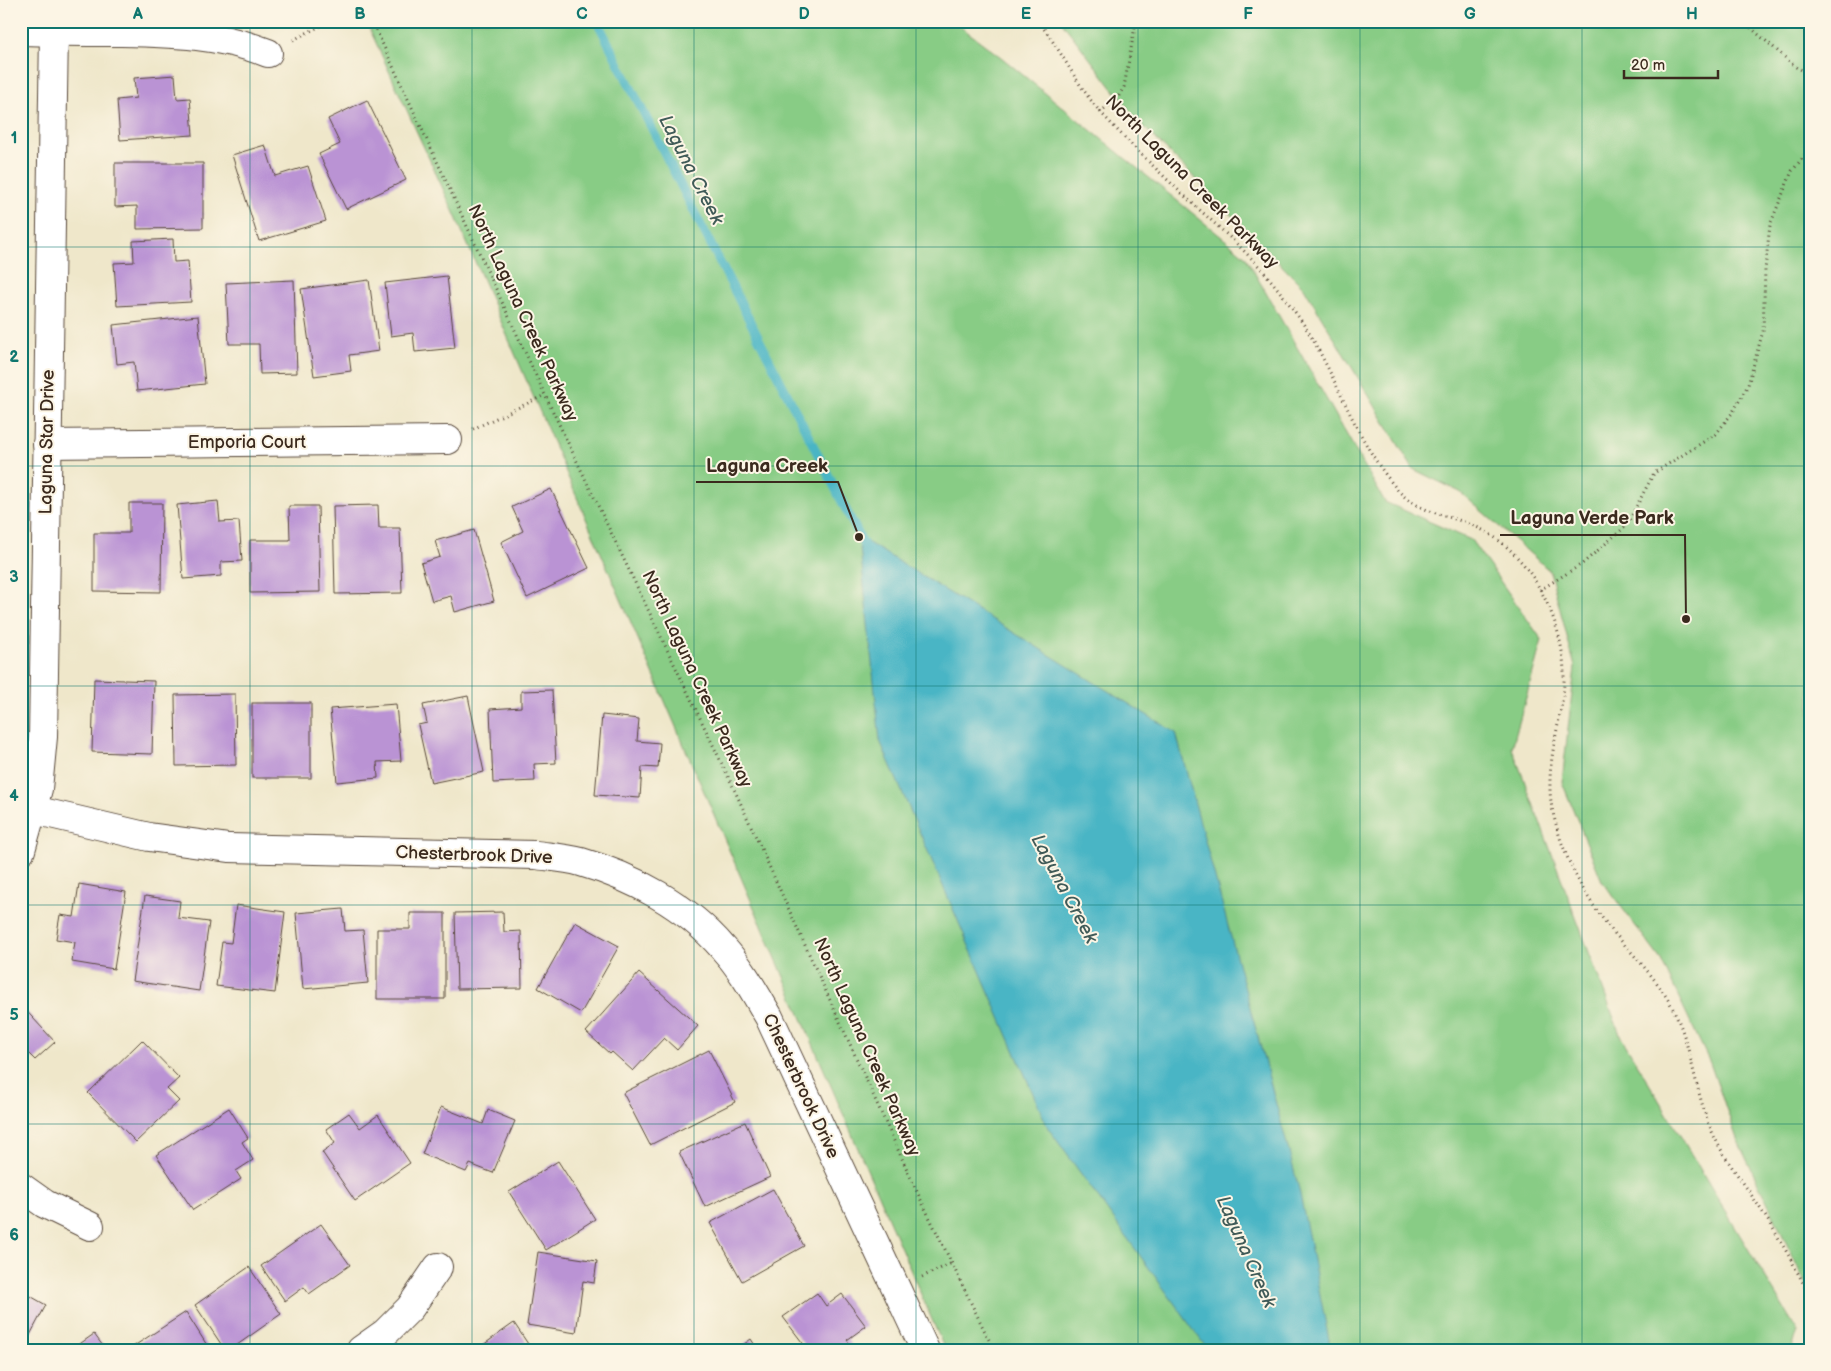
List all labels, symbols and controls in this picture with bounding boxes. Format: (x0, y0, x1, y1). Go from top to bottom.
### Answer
text: A (132, 5, 143, 24)
text: B (354, 5, 366, 24)
text: C (576, 5, 588, 24)
text: D (798, 5, 810, 24)
text: E (1021, 5, 1031, 24)
text: F (1243, 5, 1253, 24)
text: G (1464, 5, 1476, 24)
text: H (1686, 5, 1698, 24)
scale bar (1624, 48, 1717, 80)
text: 20 m (1631, 56, 1665, 75)
street label: North Laguna Creek Parkway (1101, 91, 1284, 274)
water label: Laguna Creek (653, 111, 729, 229)
text: 1 (11, 129, 17, 148)
street label: North Laguna Creek Parkway (463, 201, 583, 425)
text: 2 (9, 348, 19, 367)
street label: Laguna Star Drive (35, 369, 59, 515)
street label: Emporia Court (188, 432, 307, 453)
callout: Laguna Creek (696, 448, 838, 482)
text: Laguna Creek (706, 455, 828, 478)
callout: Laguna Verde Park (1500, 501, 1685, 535)
text: Laguna Verde Park (1510, 507, 1674, 530)
street label: North Laguna Creek Parkway (637, 567, 757, 791)
text: 3 (9, 568, 19, 587)
text: 4 (9, 787, 19, 806)
water label: Laguna Creek (1026, 831, 1103, 948)
street label: Chesterbrook Drive (395, 842, 553, 868)
street label: North Laguna Creek Parkway (809, 935, 925, 1160)
text: 5 (9, 1006, 19, 1025)
street label: Chesterbrook Drive (758, 1010, 844, 1162)
water label: Laguna Creek (1211, 1192, 1281, 1312)
text: 6 (9, 1226, 19, 1245)

